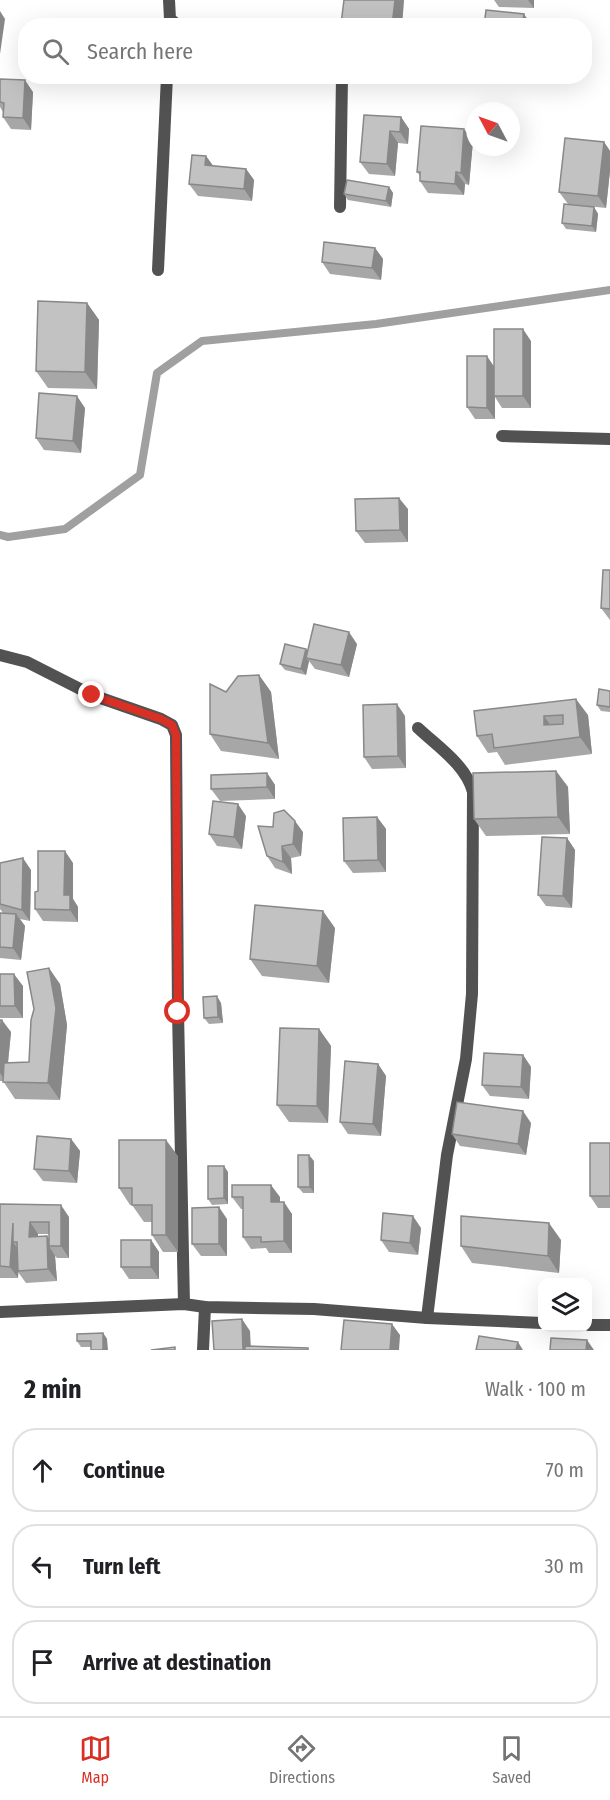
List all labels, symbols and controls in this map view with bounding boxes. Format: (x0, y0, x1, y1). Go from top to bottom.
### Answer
search box (18, 18, 592, 84)
icon: search (39, 35, 72, 68)
text: Search here (87, 38, 193, 65)
north arrow (466, 102, 520, 156)
route end (78, 681, 104, 707)
route start (164, 998, 190, 1024)
map controls (538, 1278, 592, 1332)
button: layers (538, 1278, 592, 1332)
text: 2 min (24, 1374, 82, 1405)
text: Walk · 100 m (485, 1377, 586, 1401)
icon: ahead (26, 1454, 59, 1487)
text: Continue (83, 1457, 165, 1484)
text: 70 m (546, 1458, 584, 1482)
icon: left (26, 1550, 59, 1583)
text: Turn left (83, 1553, 161, 1580)
text: 30 m (544, 1554, 584, 1578)
icon: arrive (26, 1646, 59, 1679)
text: Arrive at destination (83, 1649, 271, 1676)
tab: Map (79, 1732, 112, 1787)
tab: Directions (269, 1732, 335, 1787)
tab: Saved (492, 1732, 531, 1787)

